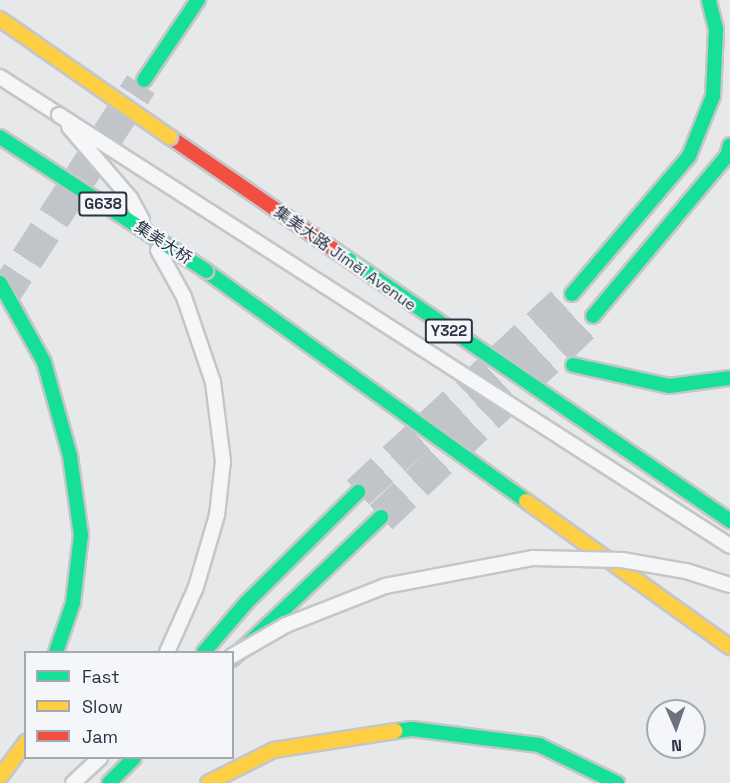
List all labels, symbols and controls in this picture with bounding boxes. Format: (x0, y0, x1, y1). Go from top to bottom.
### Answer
road number: G638 (78, 192, 128, 216)
street label: 集美大路 Jíměi Avenue (270, 203, 420, 315)
street label: 集美大桥 (131, 218, 195, 268)
road number: Y322 (424, 319, 474, 343)
legend (24, 651, 234, 759)
text: Fast (82, 665, 119, 688)
text: Slow (82, 695, 123, 718)
north arrow (646, 699, 706, 759)
text: Jam (82, 725, 118, 748)
text: N (671, 735, 682, 756)

